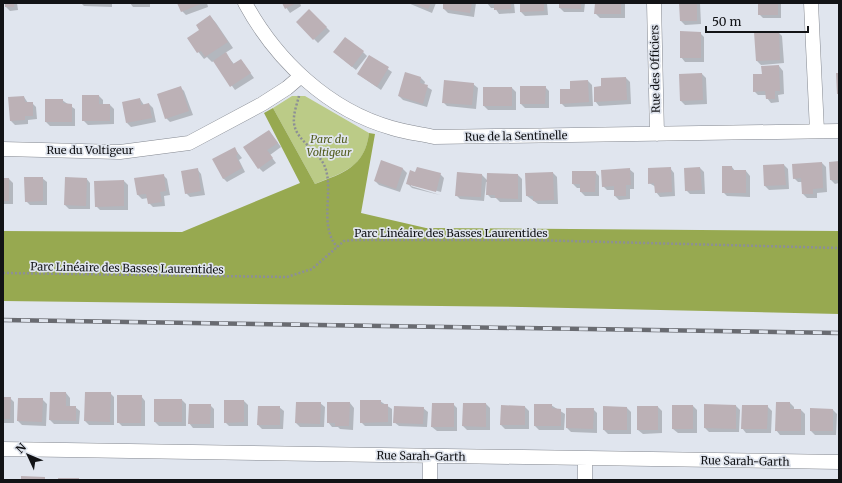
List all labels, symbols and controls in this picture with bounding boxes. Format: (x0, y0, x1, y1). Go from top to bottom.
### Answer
scale bar (706, 8, 808, 34)
text: 50 m (712, 14, 741, 29)
street label: Rue des Officiers (647, 25, 663, 113)
street label: Rue de la Sentinelle (465, 128, 568, 144)
park label: Parc du Voltigeur (307, 132, 352, 159)
street label: Rue du Voltigeur (47, 143, 134, 157)
street label: Parc Linéaire des Basses Laurentides (354, 226, 548, 240)
street label: Parc Linéaire des Basses Laurentides (30, 259, 224, 277)
north arrow (8, 435, 48, 475)
text: N (13, 440, 29, 456)
street label: Rue Sarah-Garth (376, 448, 466, 464)
street label: Rue Sarah-Garth (700, 453, 790, 469)

